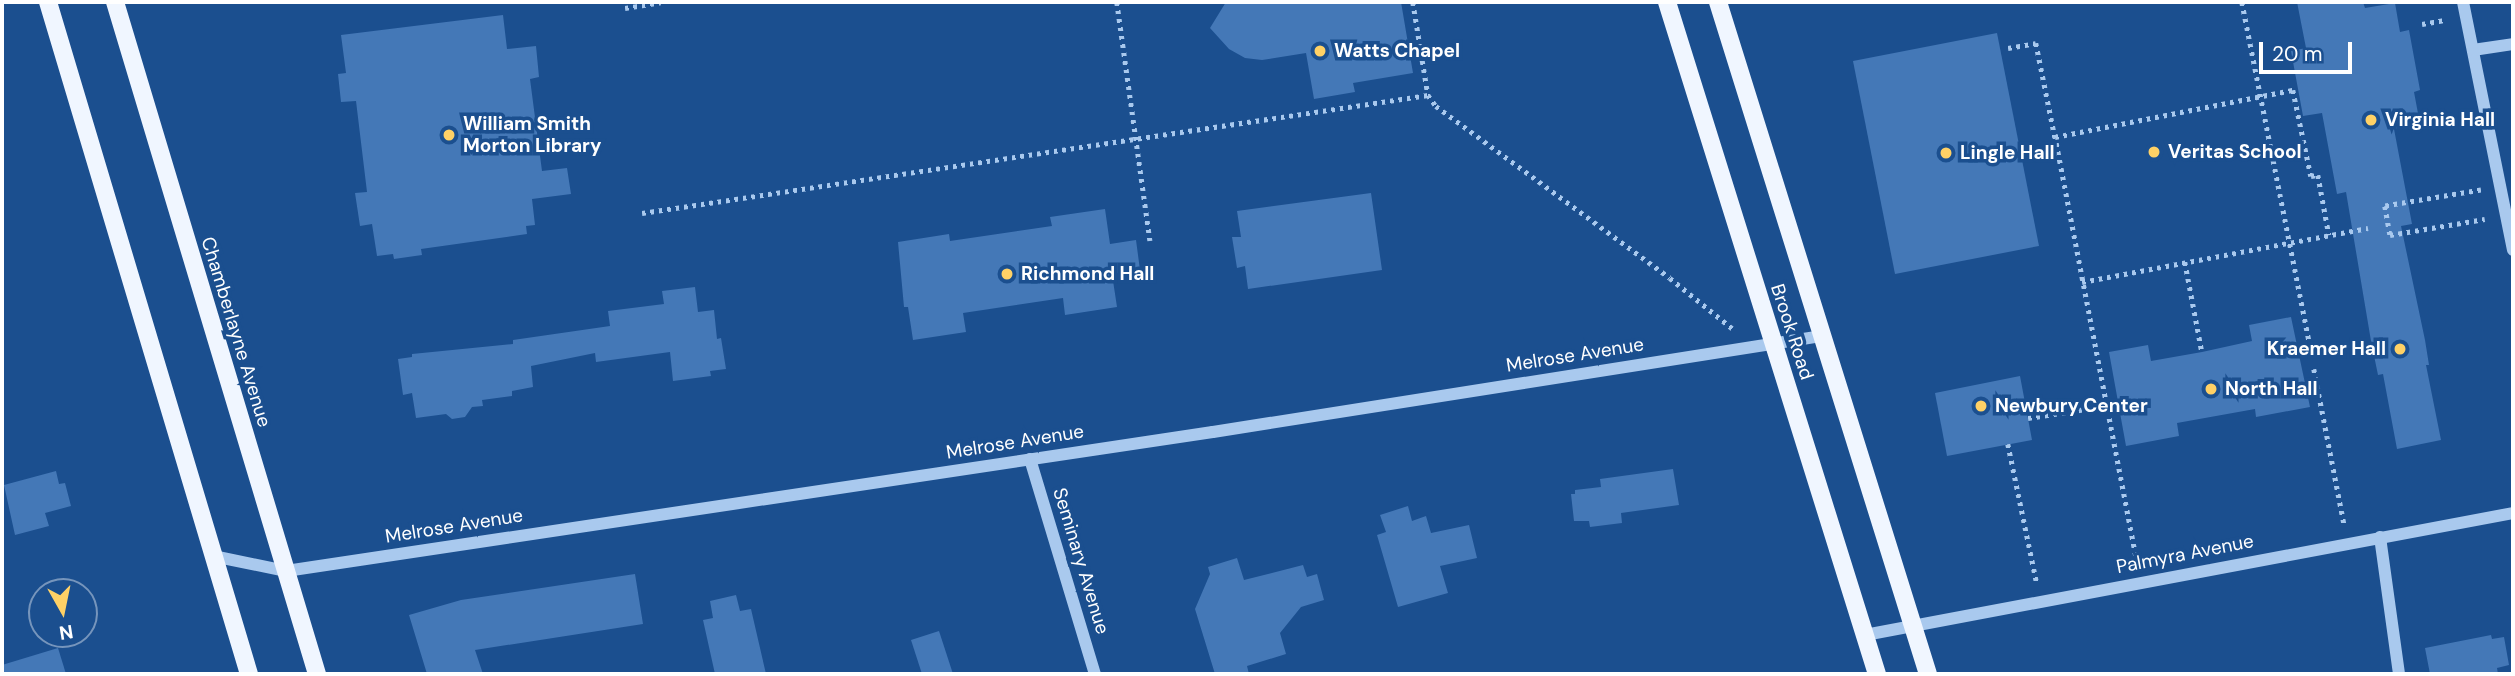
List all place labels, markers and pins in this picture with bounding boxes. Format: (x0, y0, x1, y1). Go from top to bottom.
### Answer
place label: Watts Chapel (1334, 40, 1460, 62)
marker: Watts Chapel (1312, 43, 1328, 59)
place label: Virginia Hall (2385, 109, 2495, 131)
marker: Virginia Hall (2363, 112, 2379, 128)
place label: William Smith Morton Library (463, 113, 601, 157)
marker: William Smith Morton Library (441, 127, 457, 143)
place label: Veritas School (2168, 141, 2302, 163)
place label: Lingle Hall (1960, 142, 2055, 164)
marker: Veritas School (2146, 144, 2162, 160)
marker: Lingle Hall (1938, 145, 1954, 161)
place label: Richmond Hall (1021, 263, 1154, 285)
marker: Richmond Hall (999, 266, 1015, 282)
place label: Kraemer Hall (2267, 338, 2386, 360)
marker: Kraemer Hall (2392, 341, 2408, 357)
place label: North Hall (2225, 378, 2317, 400)
marker: North Hall (2203, 381, 2219, 397)
place label: Newbury Center (1995, 395, 2148, 417)
marker: Newbury Center (1973, 398, 1989, 414)

